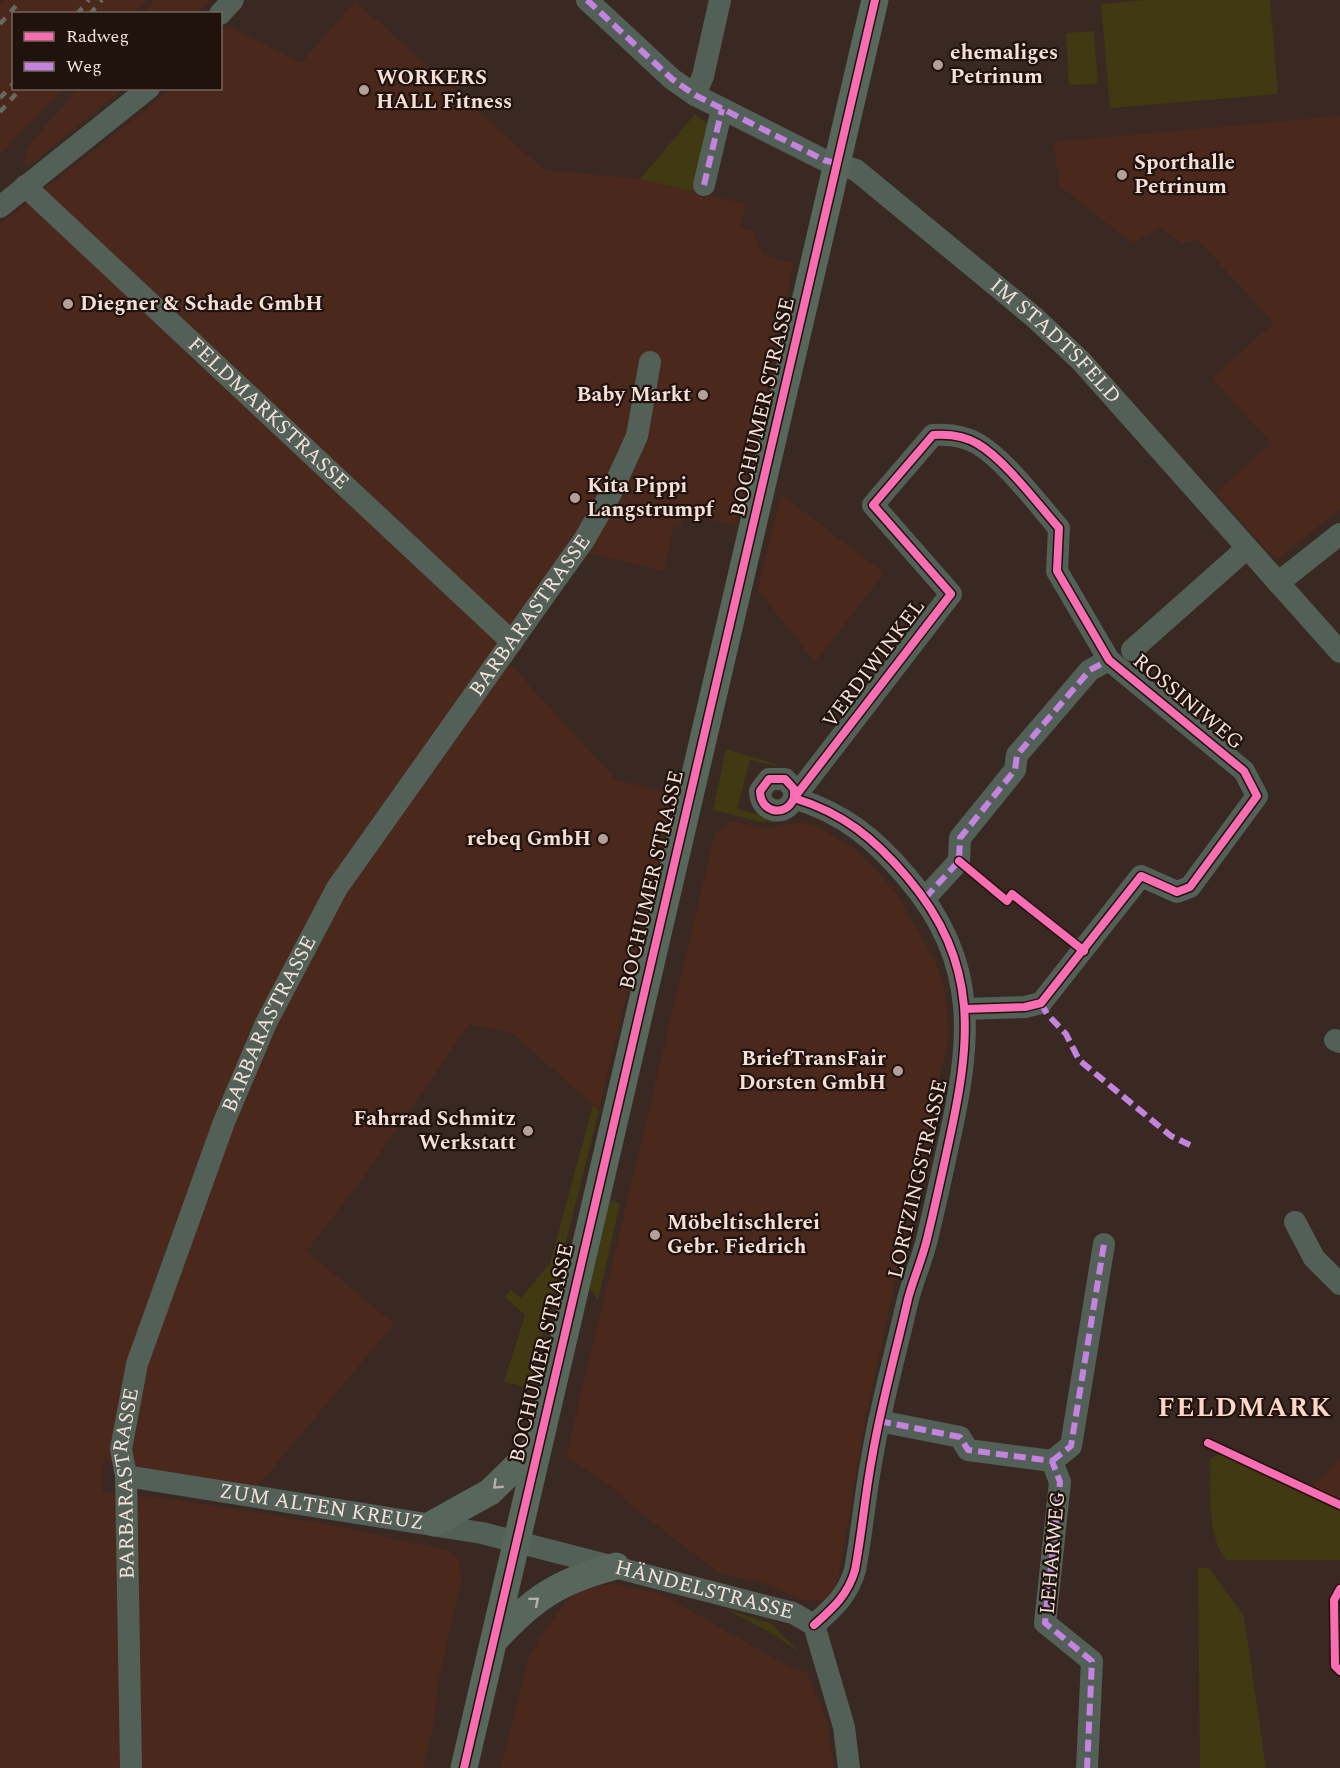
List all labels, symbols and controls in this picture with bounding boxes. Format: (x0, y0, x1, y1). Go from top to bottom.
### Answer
legend (12, 12, 222, 90)
text: Radweg (66, 23, 129, 50)
place label: ehemaliges Petrinum (950, 37, 1058, 93)
text: Weg (66, 53, 102, 80)
marker: ehemaliges Petrinum (931, 58, 945, 72)
place label: WORKERS HALL Fitness (376, 62, 512, 118)
marker: WORKERS HALL Fitness (357, 83, 371, 97)
place label: Sporthalle Petrinum (1134, 147, 1235, 203)
marker: Sporthalle Petrinum (1115, 168, 1129, 182)
street label: IM STADTSFELD (982, 270, 1129, 412)
place label: Diegner & Schade GmbH (80, 288, 323, 320)
street label: BOCHUMER STRASSE (722, 294, 804, 520)
marker: Diegner & Schade GmbH (61, 297, 75, 311)
street label: FELDMARKSTRASSE (180, 330, 356, 498)
place label: Baby Markt (576, 379, 691, 411)
marker: Baby Markt (696, 388, 710, 402)
place label: Kita Pippi Langstrumpf (587, 470, 714, 526)
marker: Kita Pippi Langstrumpf (568, 491, 582, 505)
street label: BARBARASTRASSE (461, 528, 599, 704)
street label: VERDIWINKEL (815, 592, 933, 736)
street label: ROSSINIWEG (1125, 646, 1251, 758)
street label: BOCHUMER STRASSE (611, 767, 693, 993)
place label: rebeq GmbH (467, 823, 591, 855)
marker: rebeq GmbH (596, 832, 610, 846)
street label: BARBARASTRASSE (214, 930, 325, 1118)
place label: BriefTransFair Dorsten GmbH (739, 1043, 886, 1099)
marker: BriefTransFair Dorsten GmbH (891, 1064, 905, 1078)
street label: LORTZINGSTRASSE (880, 1076, 956, 1282)
place label: Fahrrad Schmitz Werkstatt (353, 1103, 516, 1159)
marker: Fahrrad Schmitz Werkstatt (521, 1124, 535, 1138)
place label: Möbeltischlerei Gebr. Fiedrich (667, 1207, 820, 1263)
marker: Möbeltischlerei Gebr. Fiedrich (648, 1228, 662, 1242)
street label: BOCHUMER STRASSE (501, 1240, 583, 1466)
street label: BARBARASTRASSE (105, 1385, 148, 1580)
district label: FELDMARK (1158, 1387, 1332, 1429)
street label: ZUM ALTEN KREUZ (217, 1475, 426, 1539)
one-way arrow (494, 1477, 505, 1488)
street label: LEHARWEG (1032, 1490, 1074, 1616)
street label: HÄNDELSTRASSE (611, 1552, 797, 1629)
one-way arrow (528, 1597, 539, 1608)

